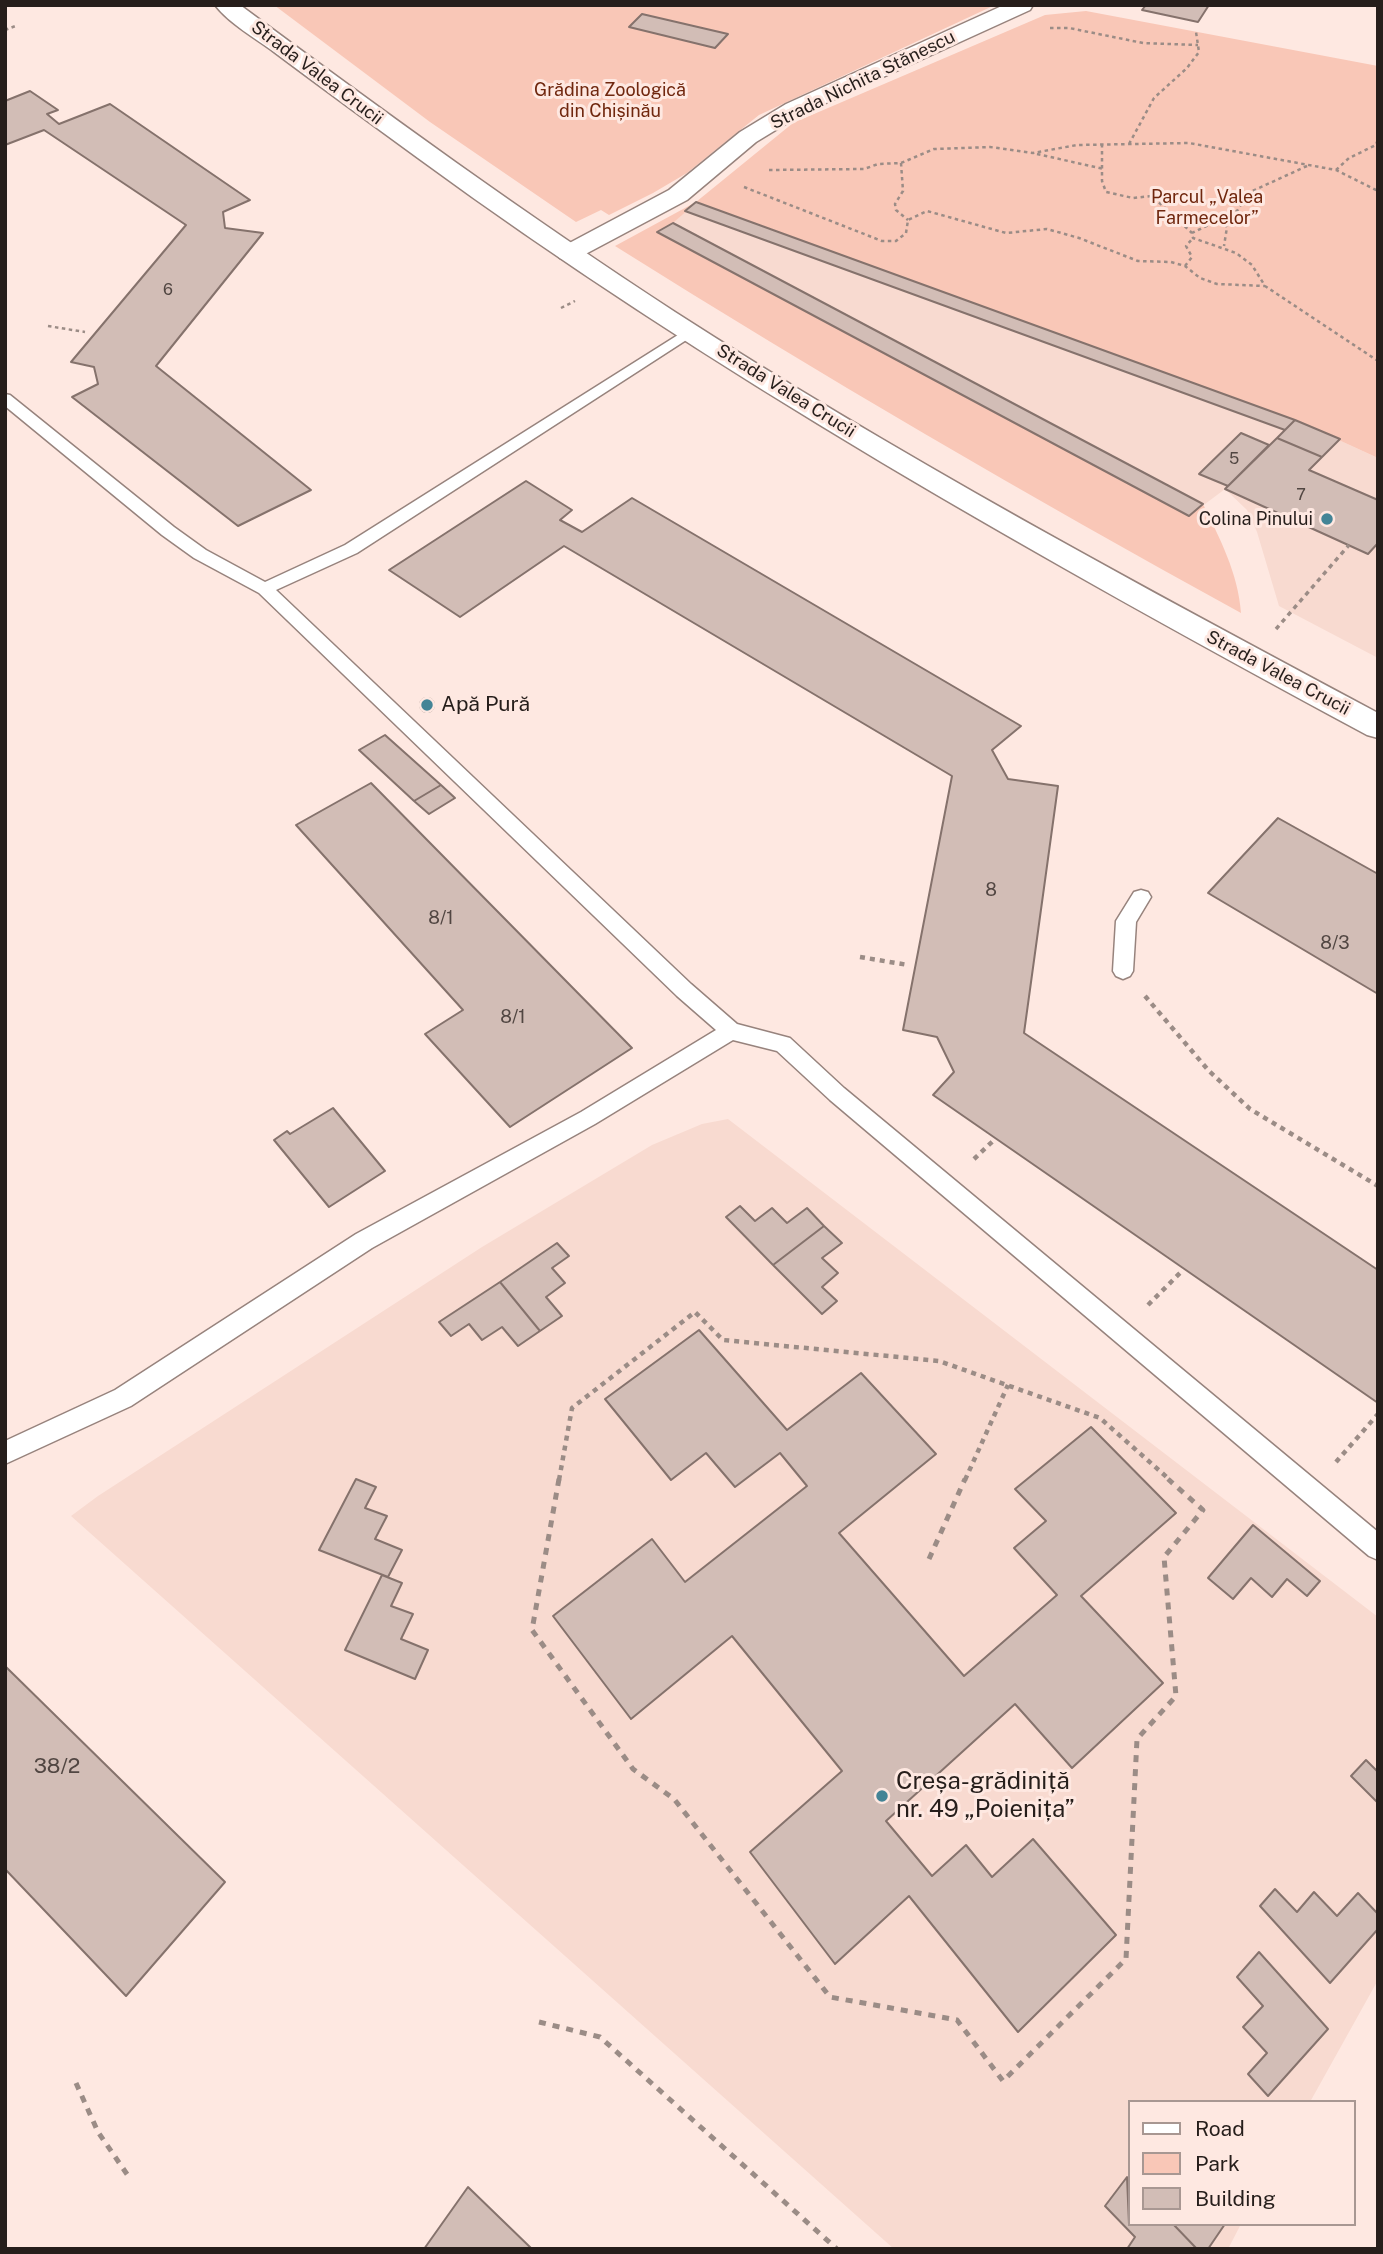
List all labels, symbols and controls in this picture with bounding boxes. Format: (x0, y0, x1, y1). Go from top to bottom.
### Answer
street label: Strada Valea Crucii (247, 16, 387, 130)
street label: Strada Nichita Stănescu (767, 26, 959, 134)
park label: Grădina Zoologică din Chișinău (534, 79, 686, 122)
park label: Parcul „Valea Farmecelor” (1151, 186, 1263, 228)
house number: 6 (163, 280, 173, 300)
street label: Strada Valea Crucii (713, 340, 859, 442)
house number: 5 (1229, 449, 1239, 469)
house number: 7 (1296, 485, 1306, 505)
place label: Colina Pinului (1199, 508, 1313, 530)
marker: Colina Pinului (1319, 511, 1335, 527)
street label: Strada Valea Crucii (1202, 626, 1354, 720)
place label: Apă Pură (441, 692, 530, 718)
marker: Apă Pură (419, 697, 435, 713)
house number: 8 (985, 879, 997, 901)
house number: 8/1 (428, 907, 454, 929)
house number: 8/3 (1320, 932, 1350, 954)
house number: 8/1 (500, 1006, 526, 1028)
house number: 38/2 (34, 1754, 80, 1780)
place label: Creșa-grădiniță nr. 49 „Poienița” (896, 1768, 1075, 1824)
marker: Creșa-grădiniță nr. 49 „Poienița” (874, 1788, 890, 1804)
legend (1128, 2100, 1355, 2226)
text: Road (1195, 2116, 1245, 2141)
text: Park (1195, 2151, 1240, 2176)
text: Building (1195, 2186, 1276, 2211)

